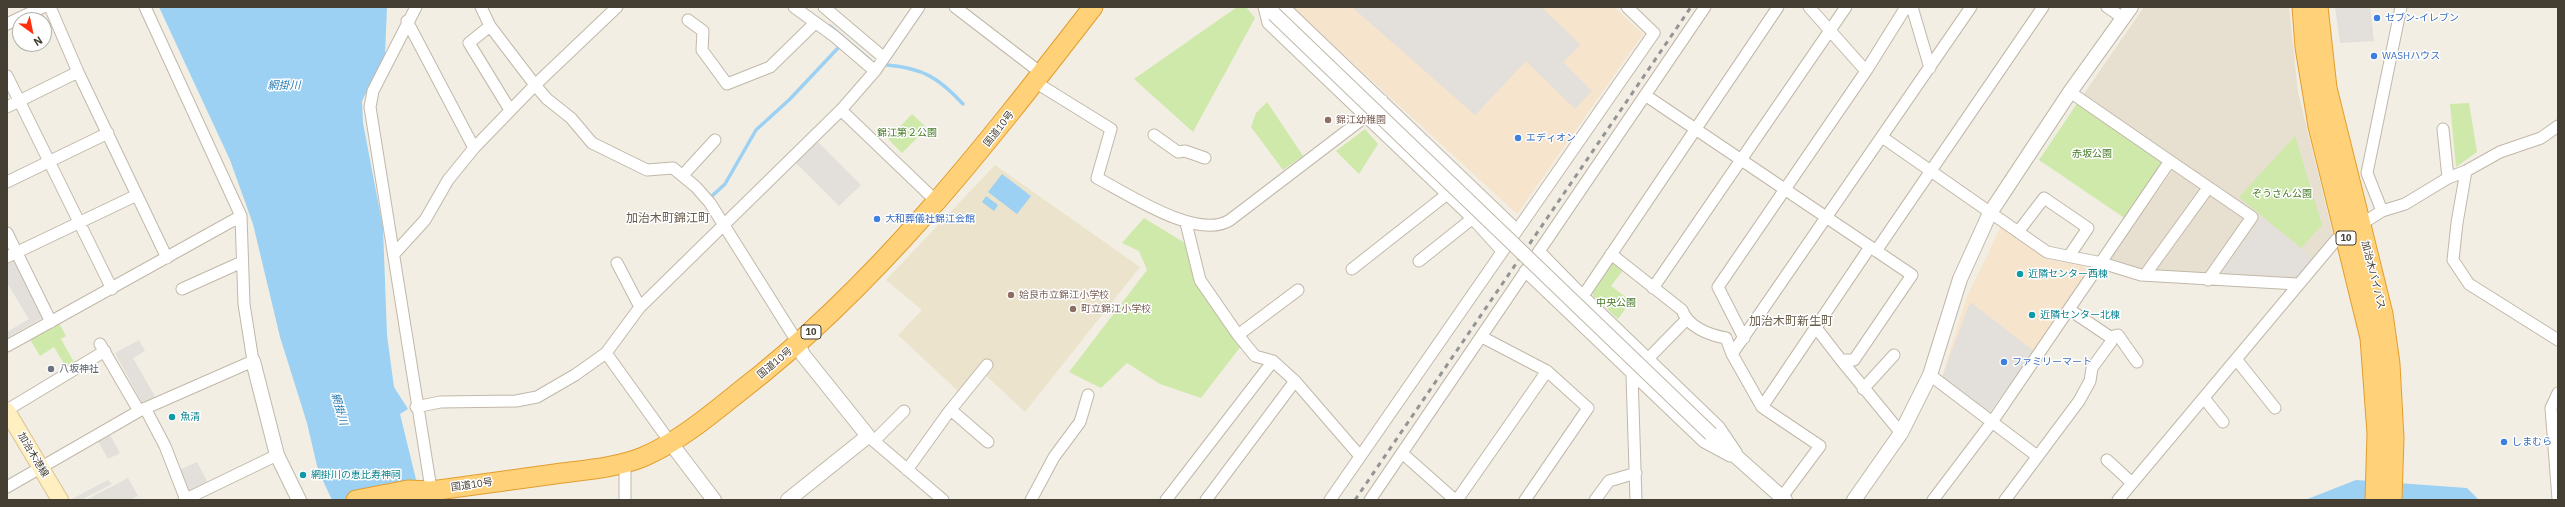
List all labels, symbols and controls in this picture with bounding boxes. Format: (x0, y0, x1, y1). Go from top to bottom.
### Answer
north arrow (12, 12, 52, 52)
place label: セブン-イレブン (2385, 12, 2459, 24)
marker: セブン-イレブン (2372, 13, 2382, 23)
text: N (31, 33, 45, 49)
place label: WASHハウス (2382, 50, 2440, 62)
marker: WASHハウス (2369, 51, 2379, 61)
water label: 網掛川 (268, 79, 300, 93)
street label: 国道10号 (981, 109, 1017, 149)
place label: 錦江幼稚園 (1336, 114, 1386, 126)
marker: 錦江幼稚園 (1323, 115, 1333, 125)
park label: 錦江第２公園 (877, 127, 937, 139)
place label: エディオン (1526, 132, 1576, 144)
marker: エディオン (1513, 133, 1523, 143)
park label: 赤坂公園 (2072, 148, 2112, 160)
park label: ぞうさん公園 (2252, 188, 2312, 200)
district label: 加治木町錦江町 (626, 212, 710, 226)
place label: 大和葬儀社錦江会館 (885, 213, 975, 225)
marker: 大和葬儀社錦江会館 (872, 214, 882, 224)
road number: 10 (2336, 231, 2356, 245)
street label: 加治木バイパス (2359, 240, 2387, 310)
place label: 近隣センター西棟 (2028, 268, 2108, 280)
marker: 近隣センター西棟 (2015, 269, 2025, 279)
place label: 姶良市立錦江小学校 (1019, 289, 1109, 301)
marker: 姶良市立錦江小学校 (1006, 290, 1016, 300)
park label: 中央公園 (1596, 297, 1636, 309)
place label: 町立錦江小学校 (1081, 303, 1151, 315)
marker: 町立錦江小学校 (1068, 304, 1078, 314)
place label: 近隣センター北棟 (2040, 309, 2120, 321)
marker: 近隣センター北棟 (2027, 310, 2037, 320)
district label: 加治木町新生町 (1749, 315, 1833, 329)
road number: 10 (801, 325, 821, 339)
street label: 国道10号 (755, 345, 795, 381)
place label: ファミリーマート (2012, 356, 2092, 368)
marker: ファミリーマート (1999, 357, 2009, 367)
place label: 八坂神社 (59, 363, 99, 375)
marker: 八坂神社 (46, 364, 56, 374)
water label: 網掛川 (328, 391, 350, 427)
place label: 魚清 (180, 411, 200, 423)
marker: 魚清 (167, 412, 177, 422)
street label: 加治木港線 (15, 430, 51, 480)
place label: しまむら (2512, 436, 2552, 448)
marker: しまむら (2499, 437, 2509, 447)
place label: 網掛川の恵比寿神祠 (311, 469, 401, 481)
marker: 網掛川の恵比寿神祠 (298, 470, 308, 480)
street label: 国道10号 (450, 476, 494, 494)

